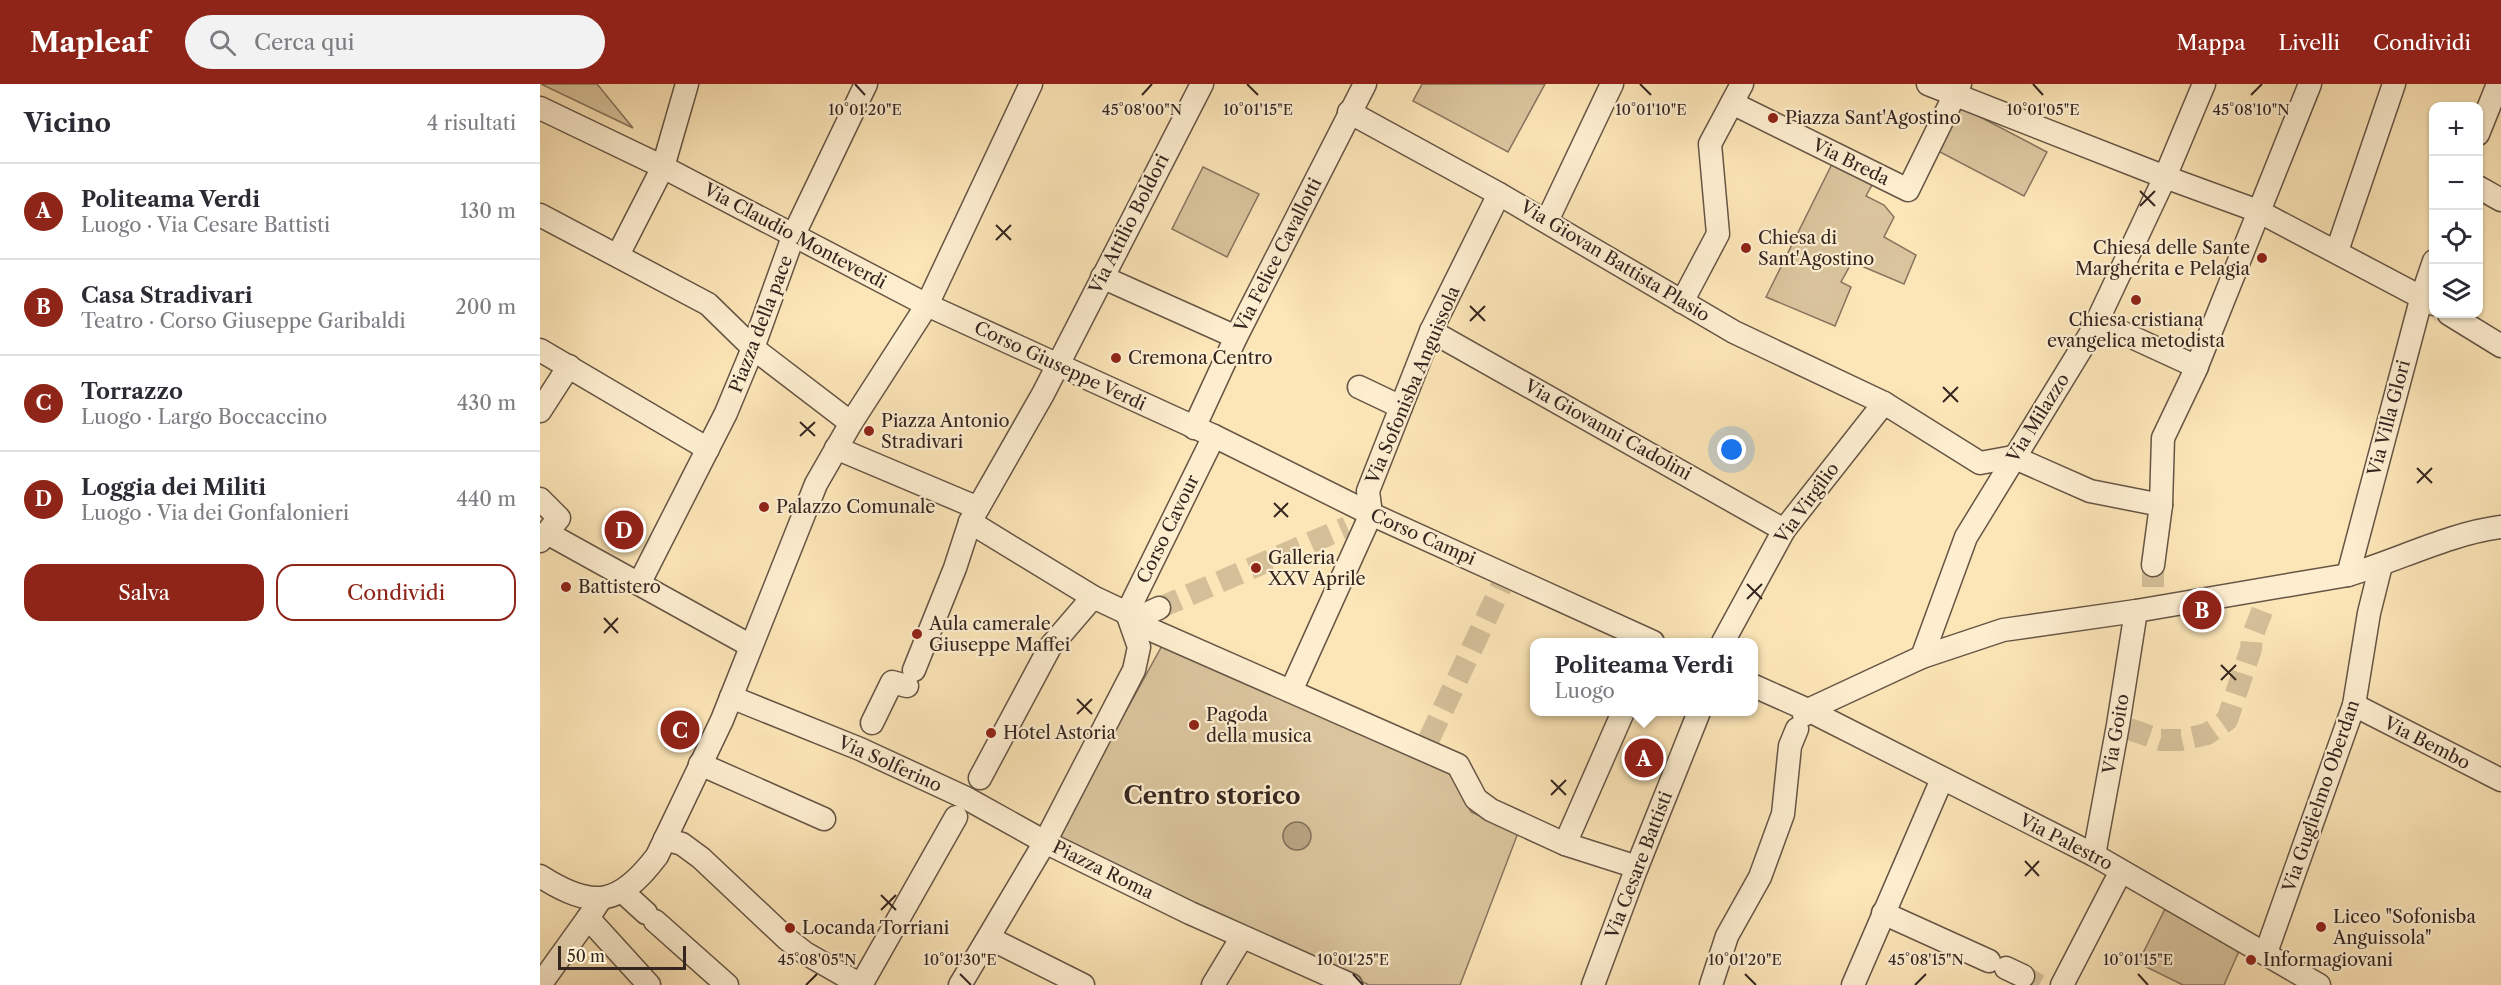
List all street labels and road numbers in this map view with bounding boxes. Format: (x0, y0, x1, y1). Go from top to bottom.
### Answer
street label: Via Breda (1808, 133, 1894, 190)
street label: Via Attilio Boldori (1084, 150, 1174, 298)
street label: Via Felice Cavallotti (1229, 174, 1327, 337)
street label: Via Claudio Monteverdi (699, 178, 891, 294)
street label: Via Giovan Battista Plasio (1515, 195, 1714, 326)
street label: Piazza della pace (725, 252, 797, 396)
street label: Via Sofonisba Anguissola (1361, 282, 1465, 488)
street label: Corso Giuseppe Verdi (971, 317, 1150, 416)
street label: Via Villa Glori (2363, 357, 2415, 479)
street label: Via Milazzo (2001, 370, 2074, 467)
street label: Via Giovanni Cadolini (1520, 374, 1696, 485)
street label: Via Virgilio (1770, 458, 1844, 549)
street label: Corso Cavour (1132, 471, 1204, 587)
street label: Corso Campi (1367, 504, 1480, 570)
street label: Via Goito (2098, 692, 2134, 777)
street label: Via Guglielmo Oberdan (2277, 697, 2364, 896)
street label: Via Bembo (2379, 711, 2474, 774)
street label: Via Solferino (834, 731, 945, 797)
street label: Via Cesare Battisti (1600, 788, 1677, 943)
street label: Via Palestro (2015, 809, 2116, 875)
street label: Piazza Roma (1049, 836, 1158, 904)

